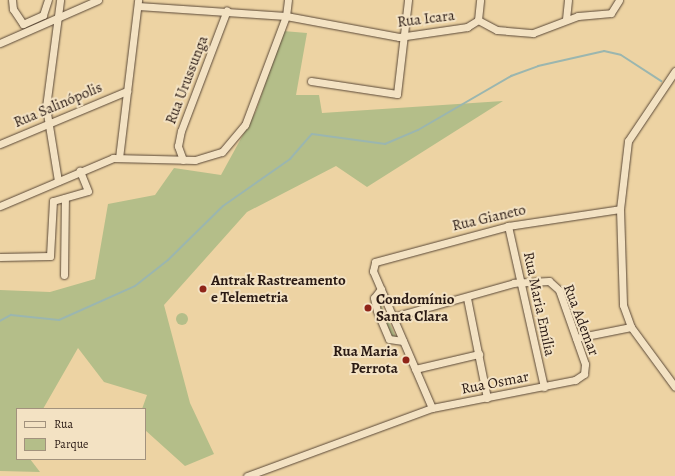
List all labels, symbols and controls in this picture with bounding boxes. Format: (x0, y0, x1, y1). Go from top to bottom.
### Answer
street label: Rua Icara (396, 7, 456, 31)
street label: Rua Urussunga (162, 33, 212, 127)
street label: Rua Salinópolis (11, 78, 105, 132)
street label: Rua Gianeto (450, 201, 528, 235)
street label: Rua Maria Emília (519, 250, 559, 358)
place label: Antrak Rastreamento e Telemetria (211, 271, 346, 306)
street label: Rua Ademar (559, 282, 603, 358)
marker: Antrak Rastreamento e Telemetria (198, 284, 208, 294)
place label: Condomínio Santa Clara (376, 290, 454, 325)
marker: Condomínio Santa Clara (363, 303, 373, 313)
place label: Rua Maria Perrota (333, 342, 398, 377)
marker: Rua Maria Perrota (401, 355, 411, 365)
street label: Rua Osmar (460, 368, 530, 398)
legend (16, 408, 146, 460)
text: Rua (54, 416, 73, 432)
text: Parque (54, 436, 89, 452)

